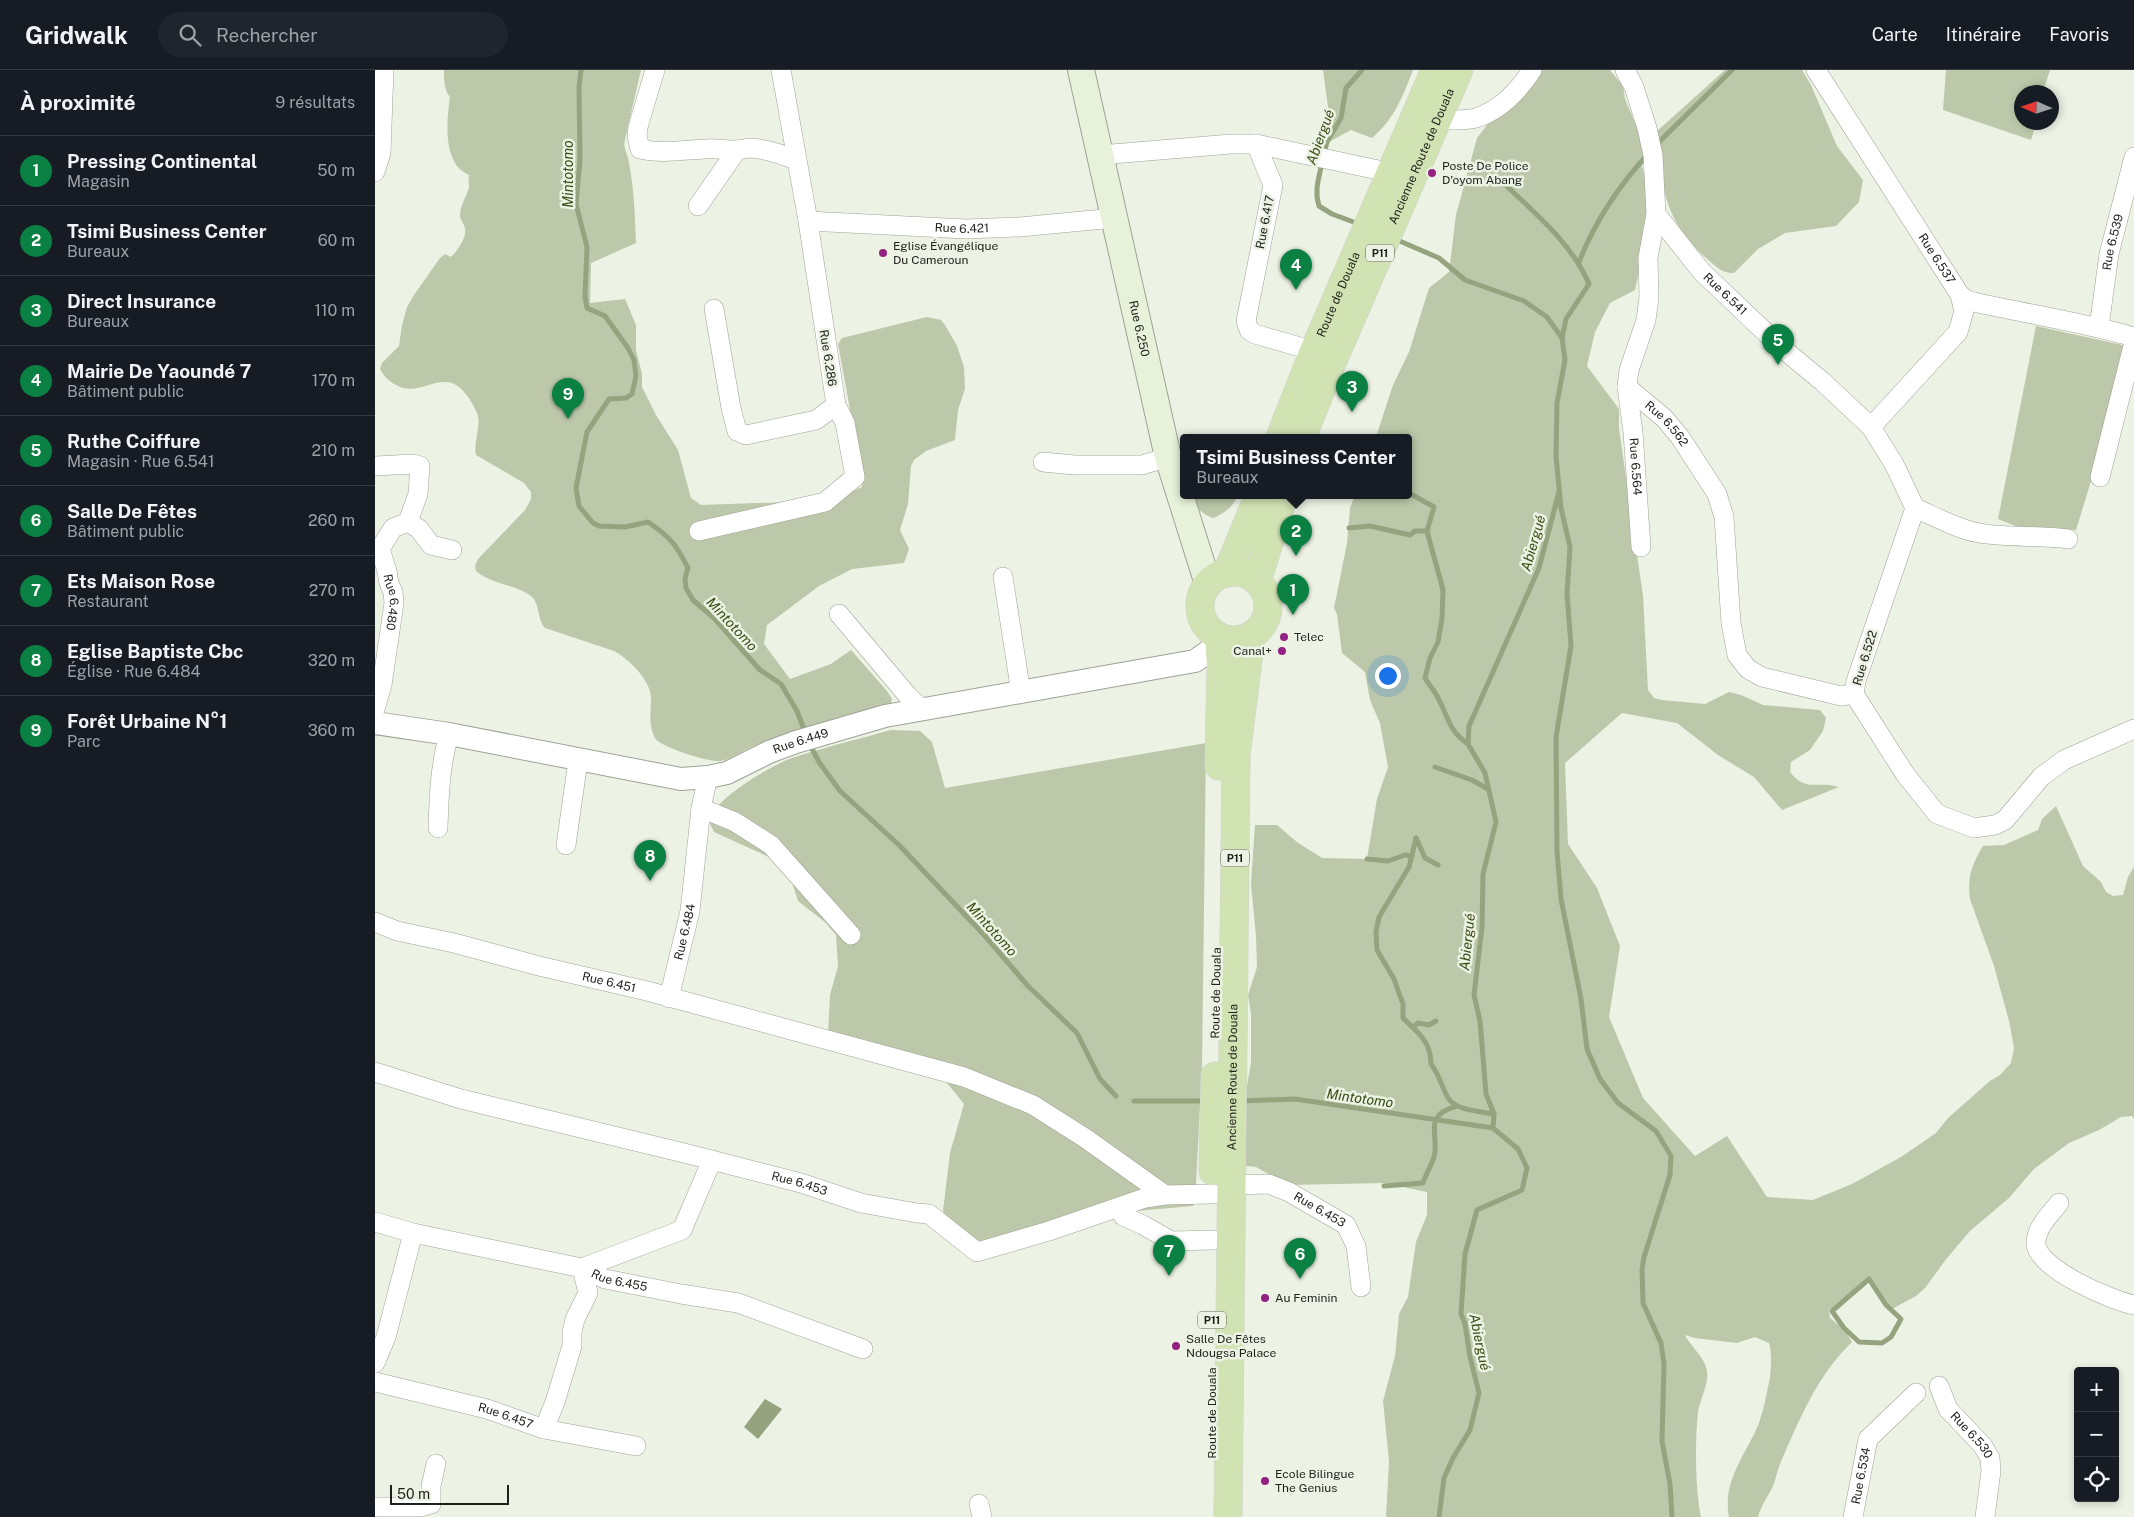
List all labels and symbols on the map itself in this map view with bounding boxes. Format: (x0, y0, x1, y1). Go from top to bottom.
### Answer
north arrow (2014, 85, 2059, 130)
street label: Ancienne Route de Douala (1386, 86, 1457, 226)
water label: Abiergué (1303, 107, 1337, 167)
water label: Mintotomo (560, 140, 576, 208)
place label: Poste De Police D'oyom Abang (1442, 159, 1529, 187)
marker: Poste De Police D'oyom Abang (1426, 167, 1438, 179)
street label: Rue 6.417 (1253, 194, 1277, 250)
street label: Rue 6.539 (2100, 212, 2126, 271)
street label: Rue 6.421 (934, 220, 989, 236)
street label: Rue 6.537 (1915, 231, 1958, 286)
place label: Eglise Évangélique Du Cameroun (893, 239, 998, 267)
road number: P11 (1366, 244, 1394, 262)
marker: Eglise Évangélique Du Cameroun (877, 247, 889, 259)
pin: 4 (1280, 249, 1312, 290)
street label: Route de Douala (1314, 250, 1363, 339)
street label: Rue 6.541 (1700, 270, 1750, 318)
street label: Rue 6.250 (1126, 299, 1152, 358)
pin: 5 (1762, 324, 1794, 365)
street label: Rue 6.286 (817, 329, 839, 387)
pin: 3 (1336, 371, 1368, 412)
pin: 9 (552, 378, 584, 419)
street label: Rue 6.562 (1642, 398, 1691, 449)
street label: Rue 6.564 (1626, 437, 1644, 496)
water label: Abiergué (1517, 513, 1549, 573)
pin: 2 (1280, 515, 1312, 556)
street label: Rue 6.480 (381, 573, 401, 631)
pin: 1 (1277, 574, 1309, 615)
water label: Mintotomo (703, 594, 761, 654)
street label: Rue 6.522 (1850, 629, 1880, 687)
place label: Telec (1294, 630, 1324, 644)
marker: Telec (1278, 631, 1290, 643)
place label: Canal+ (1233, 644, 1272, 658)
marker: Canal+ (1276, 645, 1288, 657)
your location (1375, 663, 1401, 689)
street label: Rue 6.449 (771, 726, 830, 757)
pin: 8 (634, 840, 666, 881)
road number: P11 (1221, 850, 1249, 866)
water label: Mintotomo (964, 899, 1021, 960)
street label: Rue 6.484 (671, 903, 698, 962)
water label: Abiergué (1456, 912, 1478, 971)
street label: Route de Douala (1208, 947, 1224, 1039)
street label: Rue 6.451 (581, 969, 637, 995)
street label: Ancienne Route de Douala (1225, 1004, 1240, 1150)
water label: Mintotomo (1326, 1085, 1395, 1111)
street label: Rue 6.453 (770, 1169, 829, 1198)
street label: Rue 6.453 (1291, 1189, 1348, 1230)
pin: 7 (1153, 1235, 1185, 1276)
pin: 6 (1284, 1238, 1316, 1279)
street label: Rue 6.455 (589, 1266, 649, 1294)
place label: Au Feminin (1275, 1291, 1337, 1305)
marker: Au Feminin (1259, 1292, 1271, 1304)
road number: P11 (1198, 1312, 1226, 1328)
water label: Abiergué (1466, 1312, 1494, 1372)
place label: Salle De Fêtes Ndougsa Palace (1186, 1332, 1277, 1360)
marker: Salle De Fêtes Ndougsa Palace (1170, 1340, 1182, 1352)
street label: Route de Douala (1205, 1367, 1219, 1459)
street label: Rue 6.457 (477, 1400, 535, 1432)
street label: Rue 6.530 (1947, 1409, 1996, 1461)
street label: Rue 6.534 (1849, 1446, 1873, 1505)
place label: Ecole Bilingue The Genius (1275, 1467, 1355, 1495)
marker: Ecole Bilingue The Genius (1259, 1475, 1271, 1487)
scale bar (390, 1482, 509, 1505)

